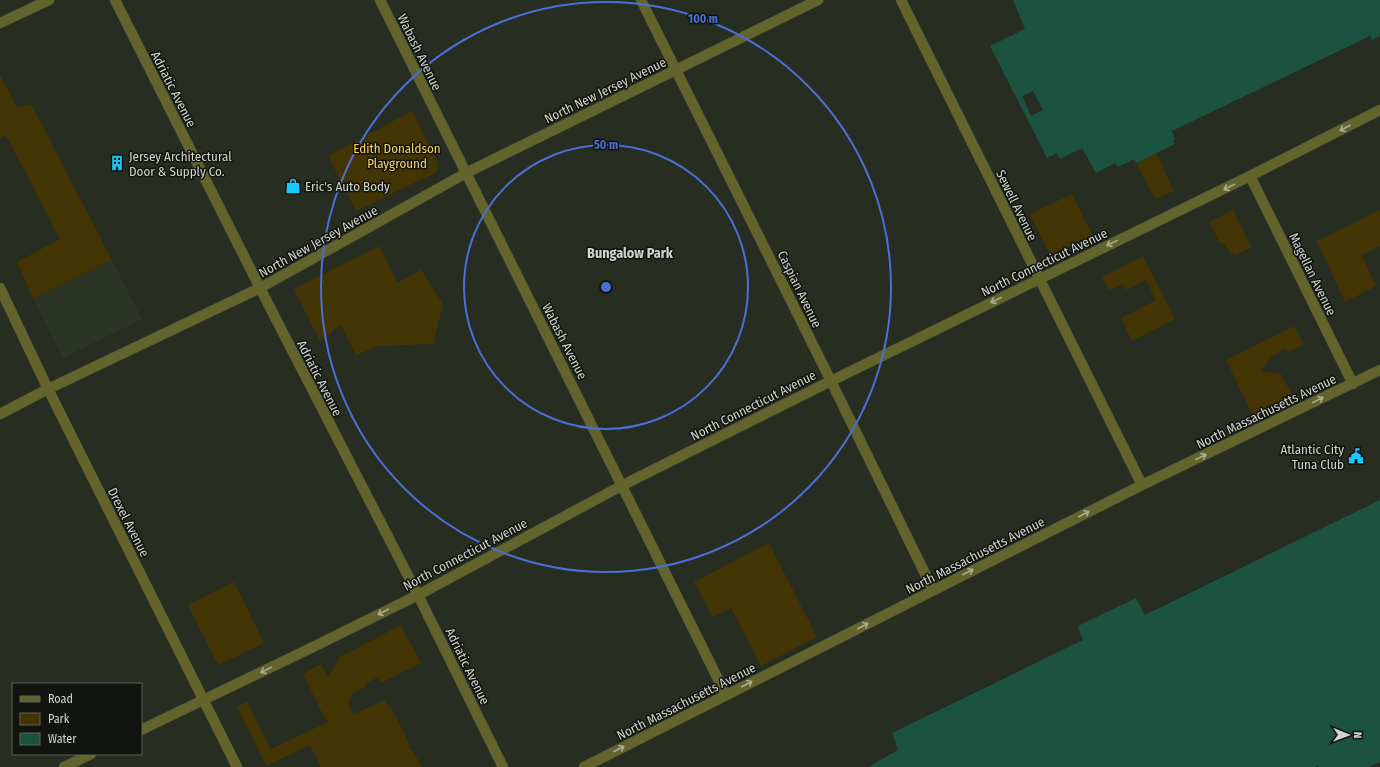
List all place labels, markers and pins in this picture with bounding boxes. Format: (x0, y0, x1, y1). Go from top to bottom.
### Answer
place label: Jersey Architectural Door & Supply Co. (129, 149, 232, 179)
building icon: Jersey Architectural Door & Supply Co. (108, 154, 126, 172)
shop icon: Eric's Auto Body (284, 177, 302, 195)
place label: Eric's Auto Body (305, 179, 390, 194)
centre of rings (599, 280, 613, 294)
place label: Atlantic City Tuna Club (1280, 442, 1344, 472)
public building icon: Atlantic City Tuna Club (1347, 447, 1365, 465)

